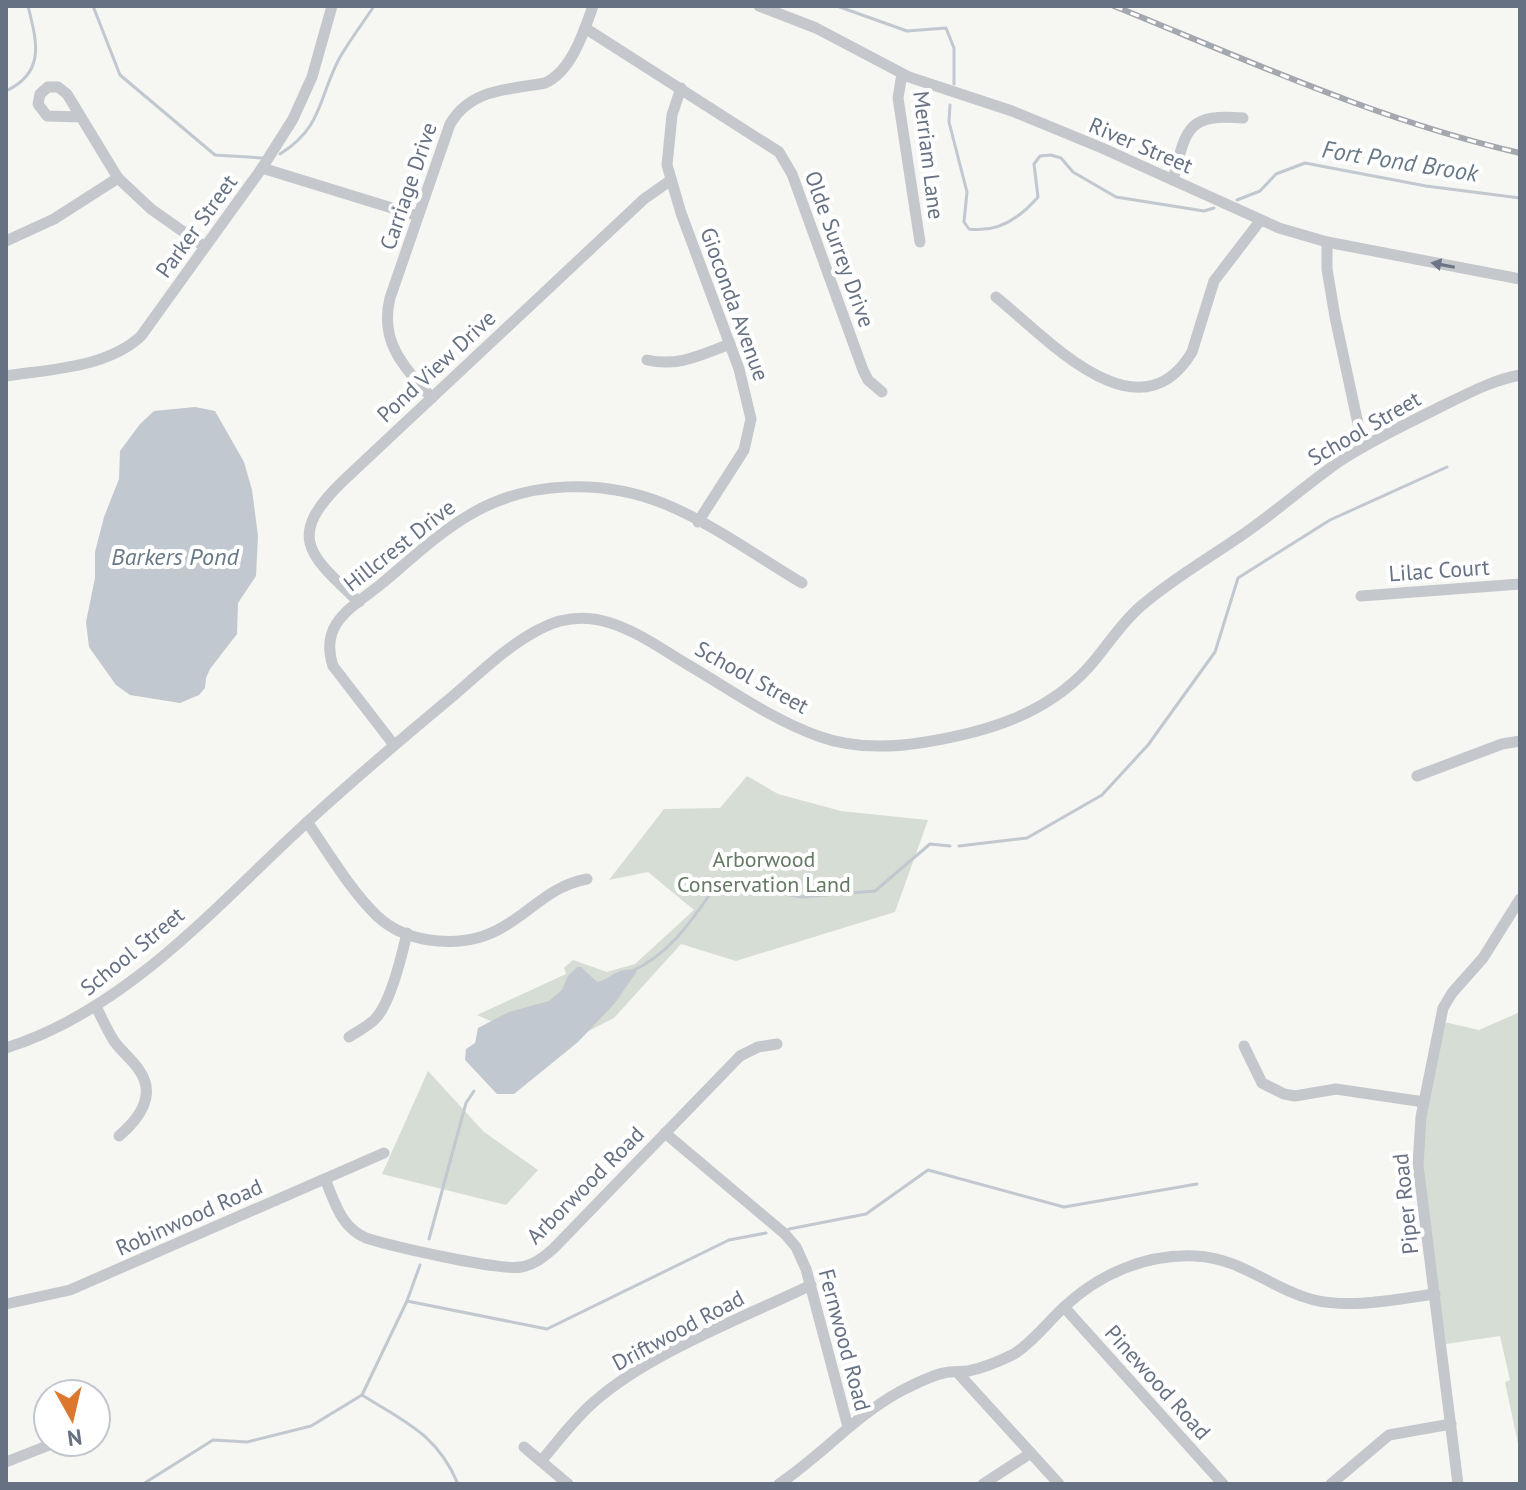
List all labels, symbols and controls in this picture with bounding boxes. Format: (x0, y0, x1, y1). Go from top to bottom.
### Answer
street label: Merriam Lane (907, 89, 951, 221)
street label: River Street (1085, 111, 1198, 180)
street label: Carriage Drive (373, 119, 443, 253)
water label: Fort Pond Brook (1320, 133, 1481, 189)
street label: Olde Surrey Drive (799, 167, 881, 331)
street label: Parker Street (149, 168, 243, 283)
street label: Gioconda Avenue (694, 224, 776, 384)
one-way arrow (1431, 258, 1456, 271)
street label: Pond View Drive (371, 304, 501, 428)
street label: School Street (1303, 384, 1426, 472)
street label: Hillcrest Drive (338, 493, 460, 597)
water label: Barkers Pond (111, 541, 239, 572)
street label: Lilac Court (1388, 552, 1491, 587)
street label: School Street (690, 634, 814, 720)
park label: Arborwood Conservation Land (677, 845, 851, 898)
street label: School Street (74, 900, 190, 1001)
street label: Arborwood Road (520, 1120, 650, 1250)
street label: Piper Road (1386, 1152, 1424, 1256)
street label: Robinwood Road (111, 1172, 267, 1262)
street label: Fernwood Road (813, 1266, 877, 1414)
street label: Driftwood Road (607, 1283, 749, 1377)
street label: Pinewood Road (1099, 1319, 1217, 1445)
north arrow (32, 1378, 112, 1458)
text: N (66, 1423, 84, 1453)

